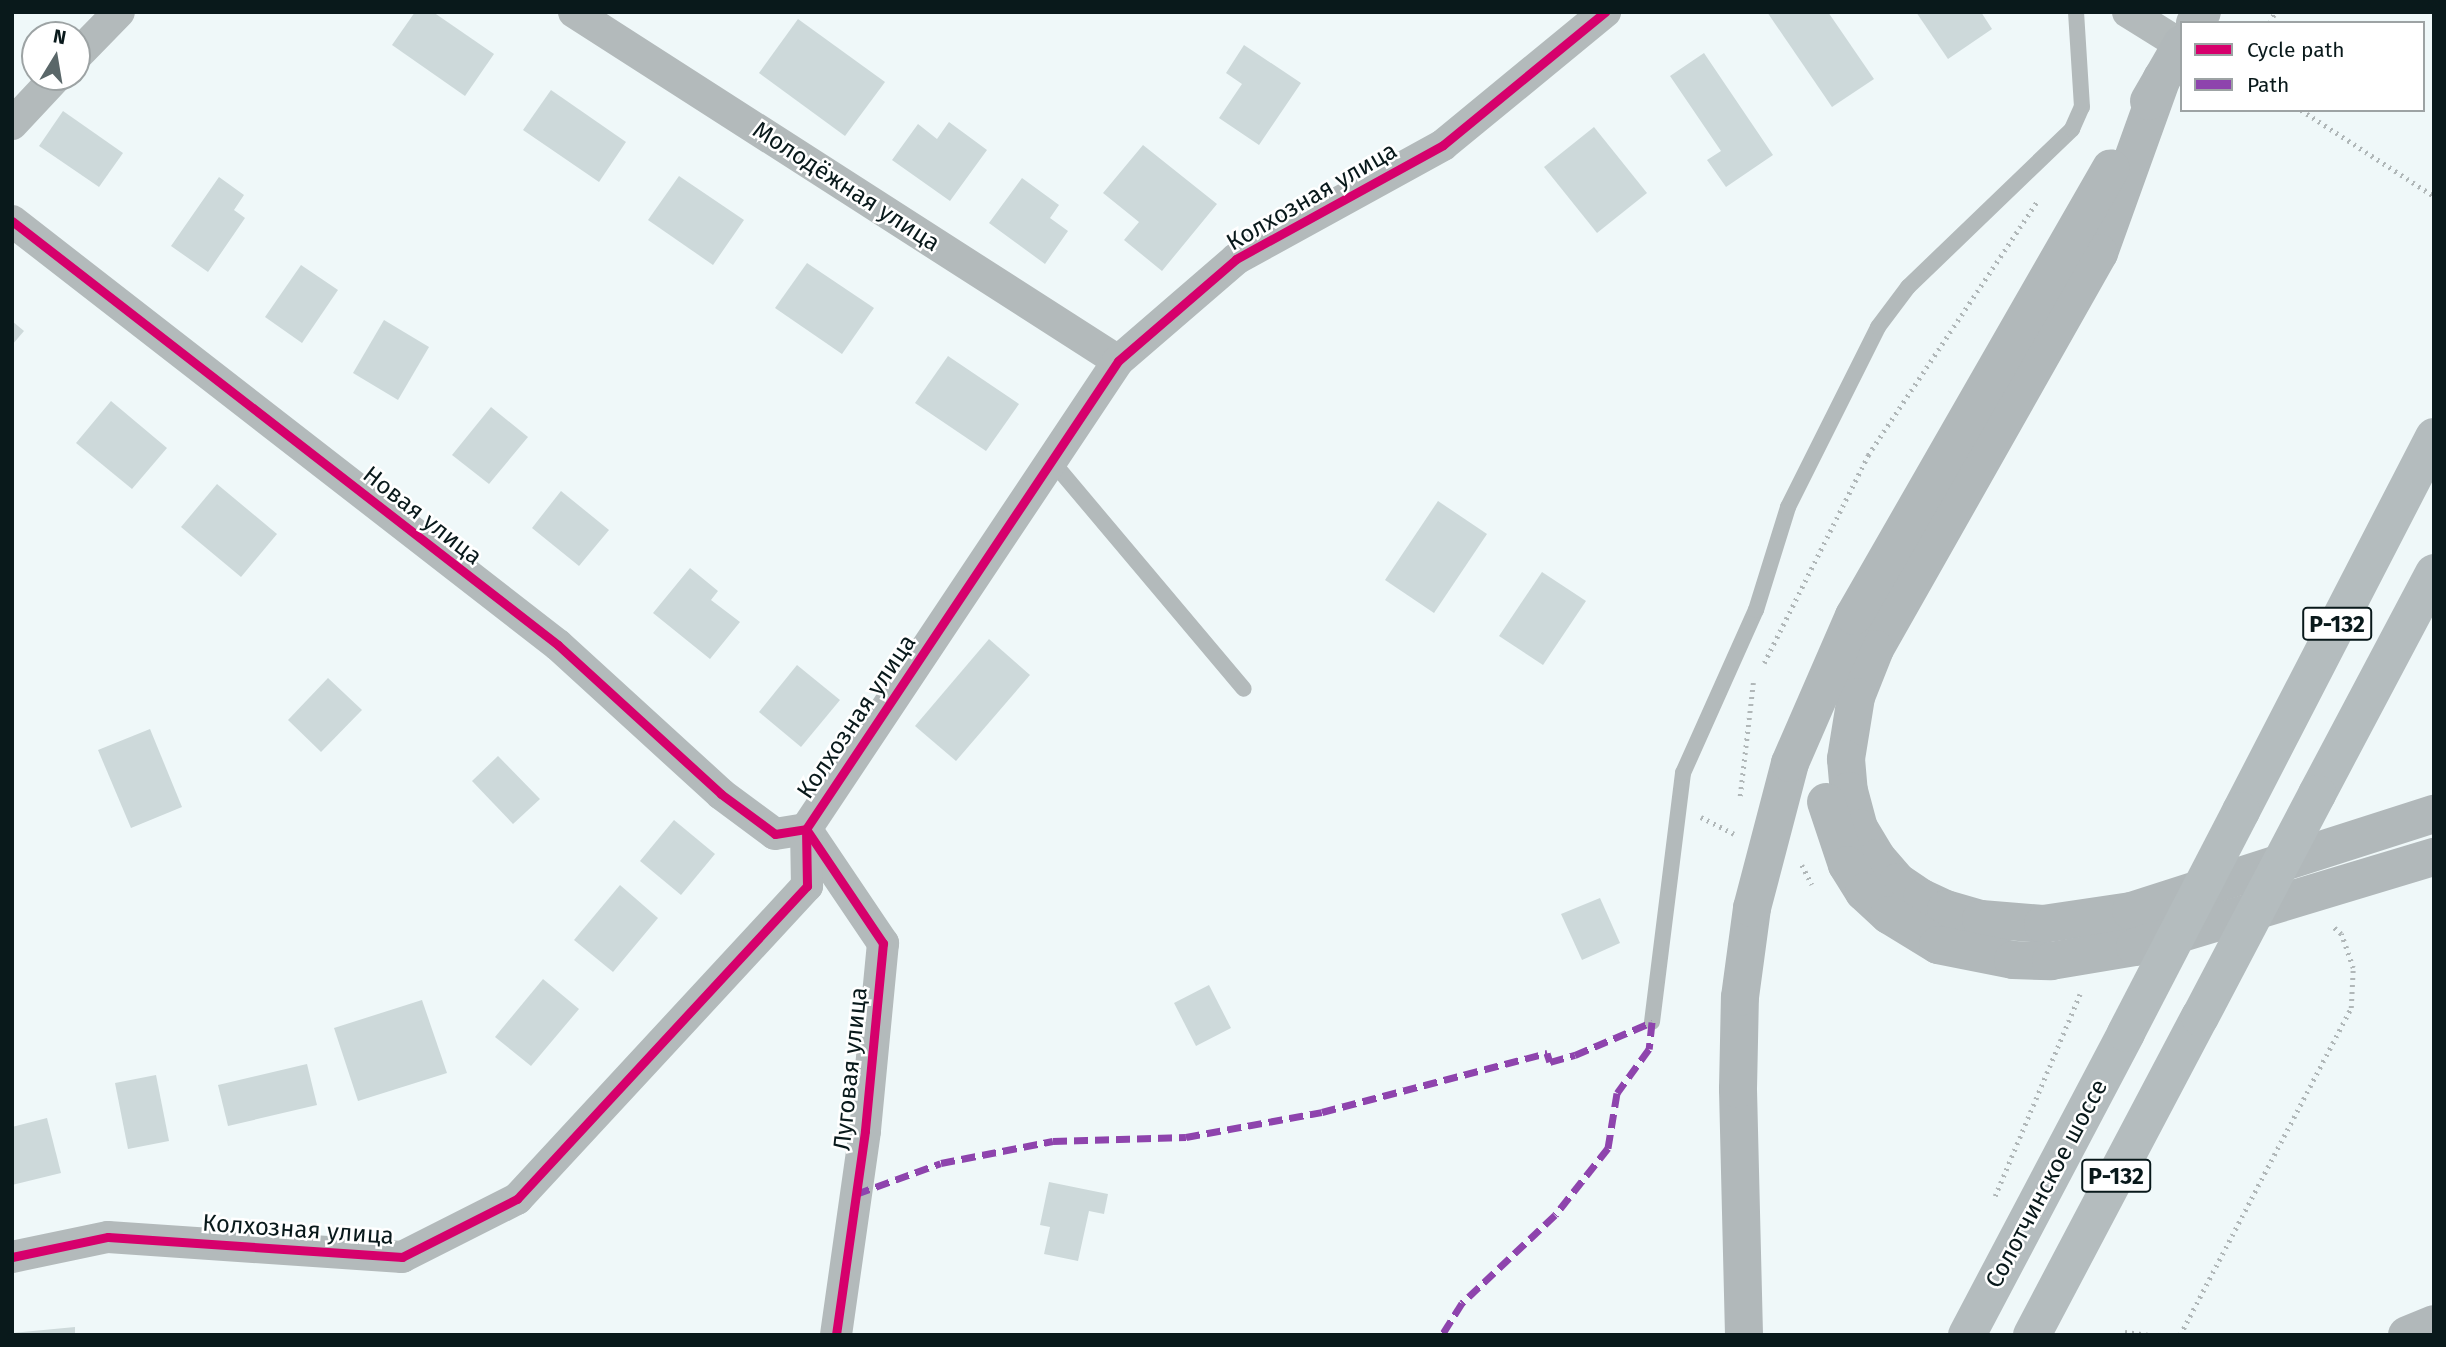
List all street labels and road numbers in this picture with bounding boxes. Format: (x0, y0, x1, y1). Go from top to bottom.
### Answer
street label: Молодёжная улица (747, 116, 945, 258)
street label: Колхозная улица (1222, 137, 1402, 257)
street label: Новая улица (357, 461, 487, 571)
road number: Р-132 (2302, 604, 2372, 644)
street label: Колхозная улица (791, 629, 923, 805)
street label: Луговая улица (828, 986, 874, 1152)
street label: Солотчинское шоссе (1980, 1075, 2114, 1293)
road number: Р-132 (2081, 1156, 2151, 1196)
street label: Колхозная улица (201, 1209, 395, 1251)

